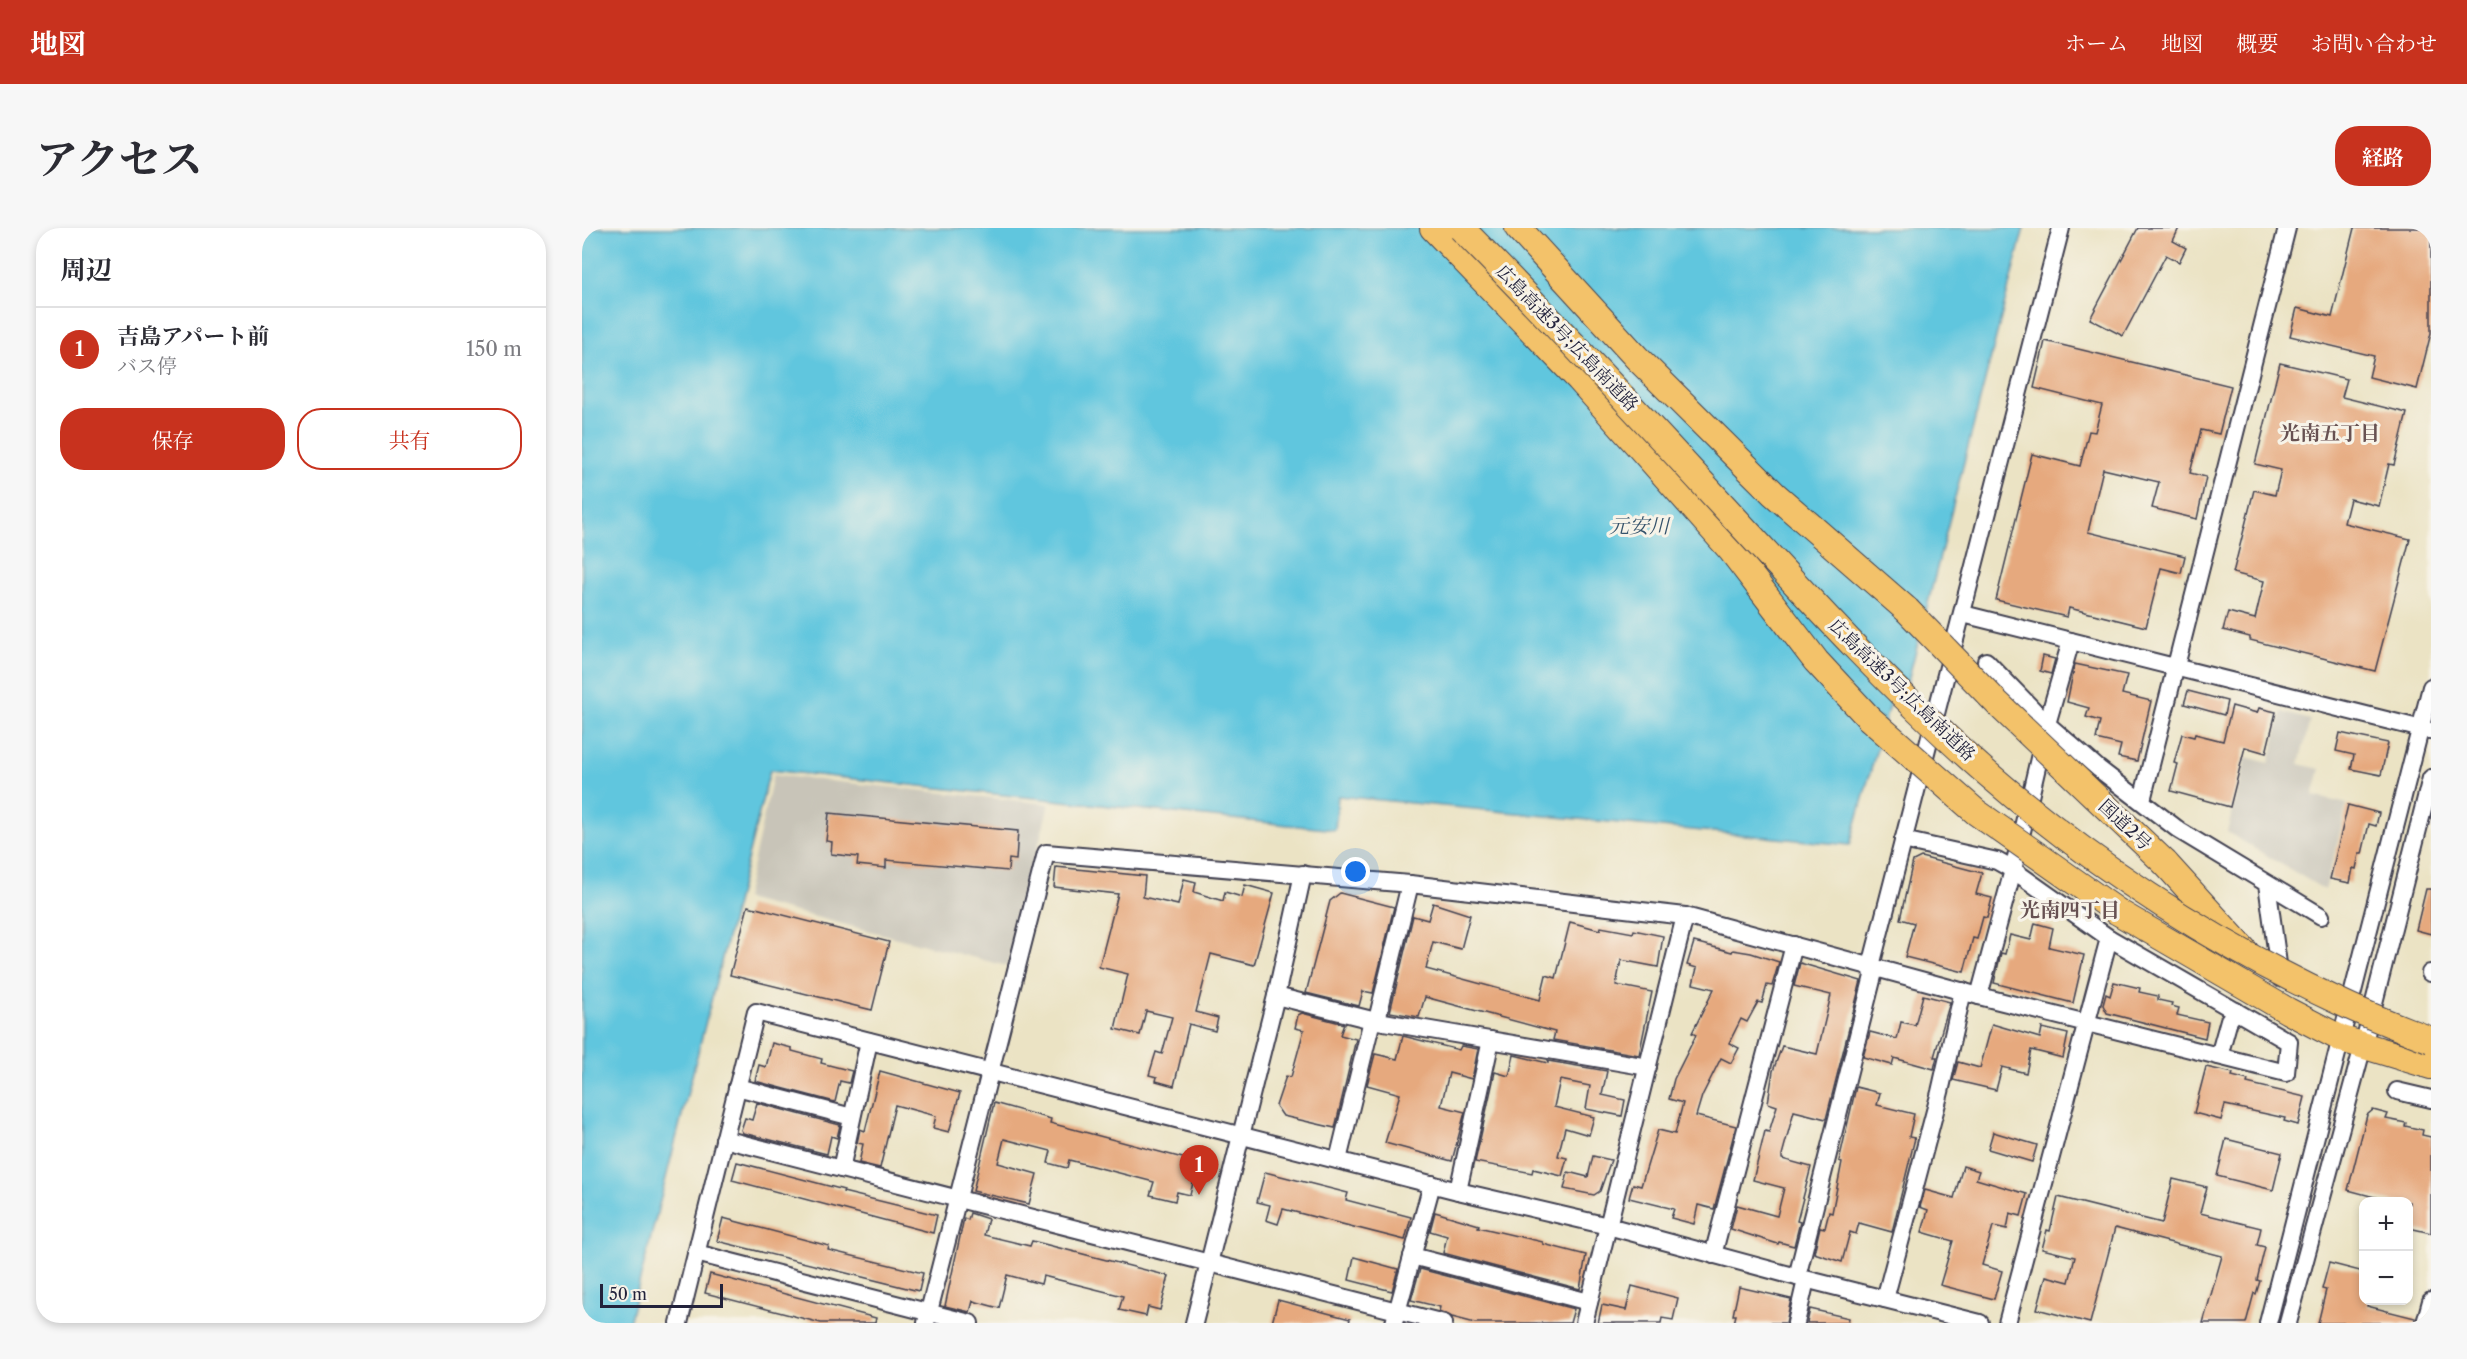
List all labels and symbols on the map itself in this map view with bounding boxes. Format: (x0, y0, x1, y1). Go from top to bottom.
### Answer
street label: 広島高速3号;広島南道路 (1491, 260, 1643, 416)
district label: 光南五丁目 (2280, 421, 2380, 445)
water label: 元安川 (1609, 514, 1671, 538)
street label: 広島高速3号;広島南道路 (1824, 614, 1980, 766)
street label: 国道2号 (2094, 795, 2156, 855)
your location (1341, 857, 1370, 886)
district label: 光南四丁目 (2020, 898, 2120, 922)
pin: 1 (1180, 1146, 1218, 1195)
scale bar (600, 1281, 723, 1308)

